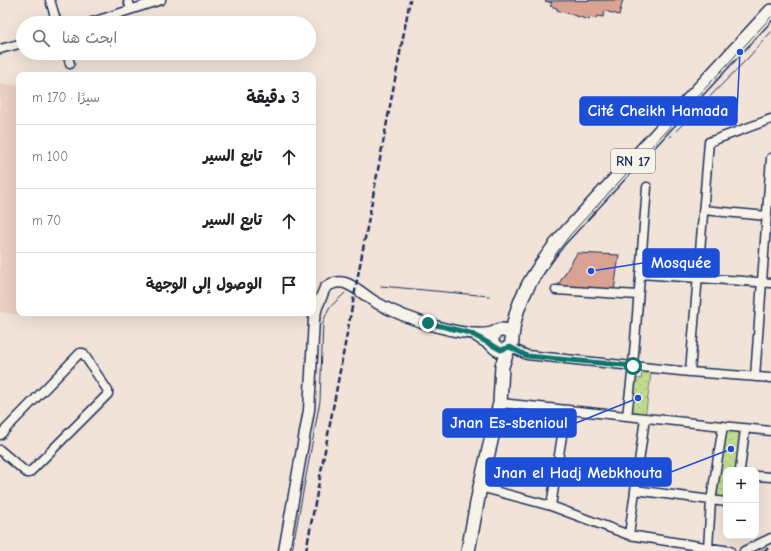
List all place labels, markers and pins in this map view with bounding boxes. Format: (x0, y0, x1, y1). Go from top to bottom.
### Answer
callout: Cité Cheikh Hamada (580, 97, 737, 125)
callout: Mosquée (643, 249, 719, 277)
callout: Jnan Es-sbenioul (443, 409, 576, 437)
callout: Jnan el Hadj Mebkhouta (486, 458, 671, 486)

